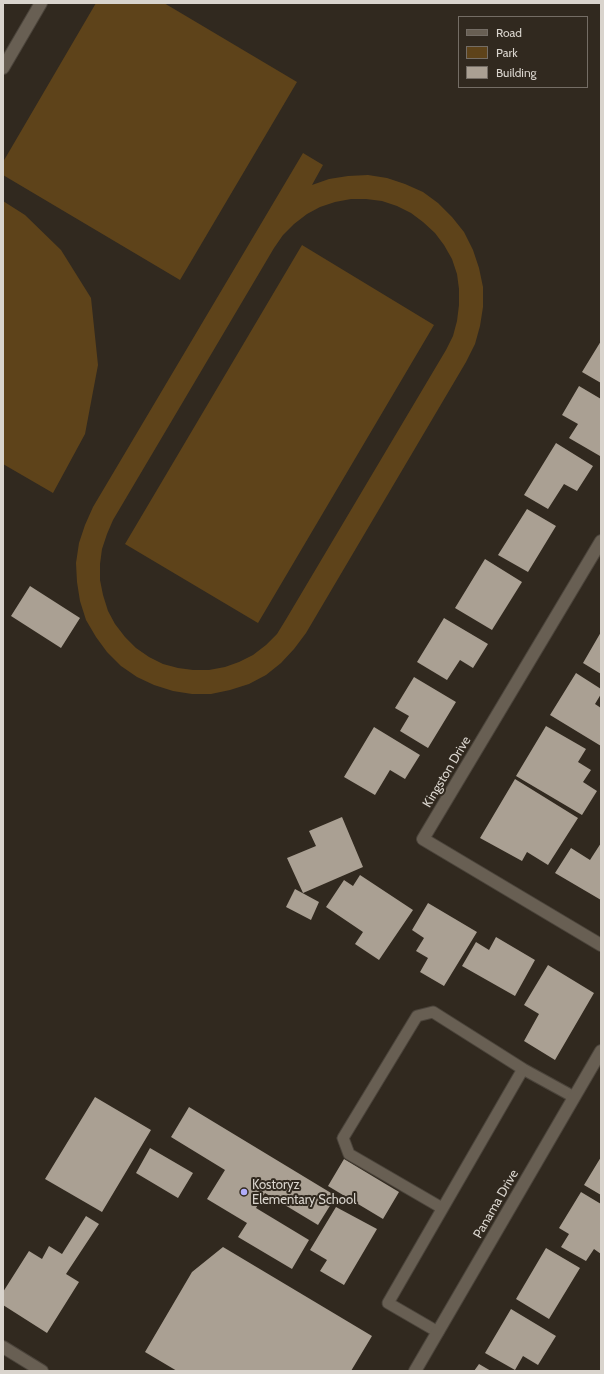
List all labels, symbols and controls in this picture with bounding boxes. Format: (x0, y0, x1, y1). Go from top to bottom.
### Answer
legend (458, 16, 588, 88)
text: Road (496, 25, 522, 40)
text: Park (496, 45, 518, 60)
text: Building (496, 65, 537, 80)
street label: Kingston Drive (420, 734, 474, 810)
street label: Panama Drive (470, 1167, 522, 1241)
place label: Kostoryz Elementary School (252, 1177, 356, 1208)
marker: Kostoryz Elementary School (239, 1187, 249, 1197)

